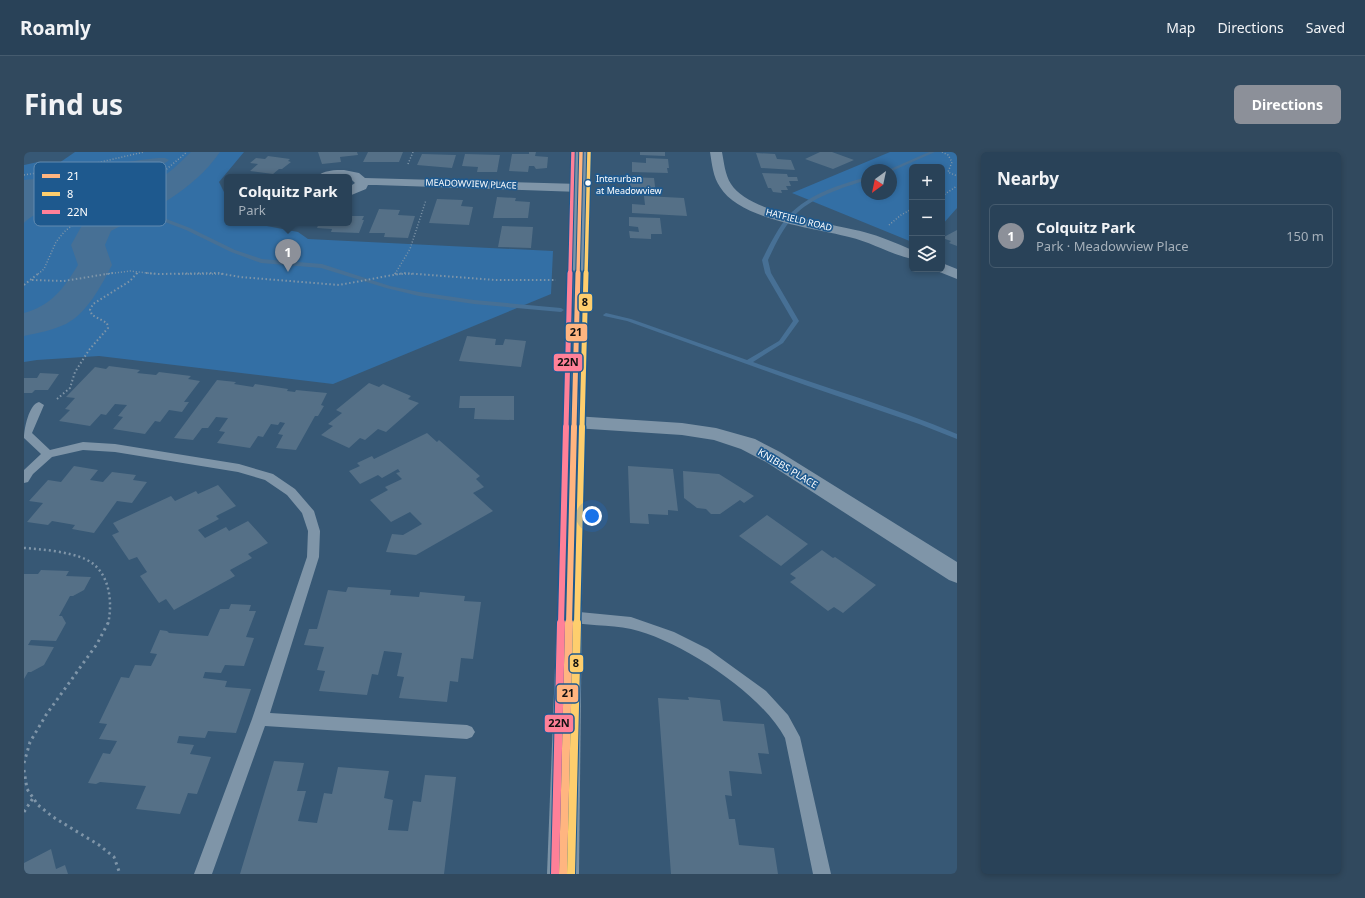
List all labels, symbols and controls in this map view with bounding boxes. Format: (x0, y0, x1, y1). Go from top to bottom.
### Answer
text: Roamly (20, 15, 91, 41)
text: Map (1166, 18, 1195, 37)
text: Directions (1217, 18, 1284, 37)
text: Saved (1306, 18, 1345, 37)
text: Find us (24, 85, 123, 123)
button: Directions (1234, 85, 1341, 124)
legend (34, 162, 166, 226)
north arrow (861, 164, 897, 200)
map controls (909, 164, 945, 272)
button: + (909, 164, 945, 200)
text: Nearby (997, 167, 1059, 190)
text: 21 (67, 168, 80, 183)
place label: Interurban at Meadowview (596, 172, 662, 197)
popup (224, 174, 352, 226)
street label: MEADOWVIEW PLACE (425, 175, 517, 192)
marker: Interurban at Meadowview (583, 178, 593, 188)
text: Colquitz Park (238, 181, 338, 201)
text: 8 (67, 186, 73, 201)
button: − (909, 200, 945, 236)
text: Park (238, 201, 266, 219)
text: 22N (67, 204, 88, 219)
street label: HATFIELD ROAD (765, 205, 834, 234)
text: Colquitz Park (1036, 217, 1135, 237)
text: 1 (1007, 227, 1015, 245)
text: 150 m (1286, 227, 1324, 245)
button: layers (909, 236, 945, 272)
text: Park · Meadowview Place (1036, 237, 1189, 255)
pin: 1 (275, 239, 301, 272)
line badge: 8 (578, 293, 593, 312)
text: 8 (582, 294, 588, 309)
line badge: 21 (565, 323, 588, 342)
text: 21 (570, 324, 582, 339)
line badge: 22N (553, 353, 583, 372)
text: 22N (557, 354, 579, 369)
street label: KNIBBS PLACE (755, 445, 821, 491)
your location (582, 506, 602, 526)
line badge: 8 (569, 654, 584, 673)
text: 8 (573, 655, 579, 670)
line badge: 21 (556, 684, 579, 703)
text: 21 (562, 685, 574, 700)
line badge: 22N (544, 714, 574, 733)
text: 22N (548, 715, 570, 730)

